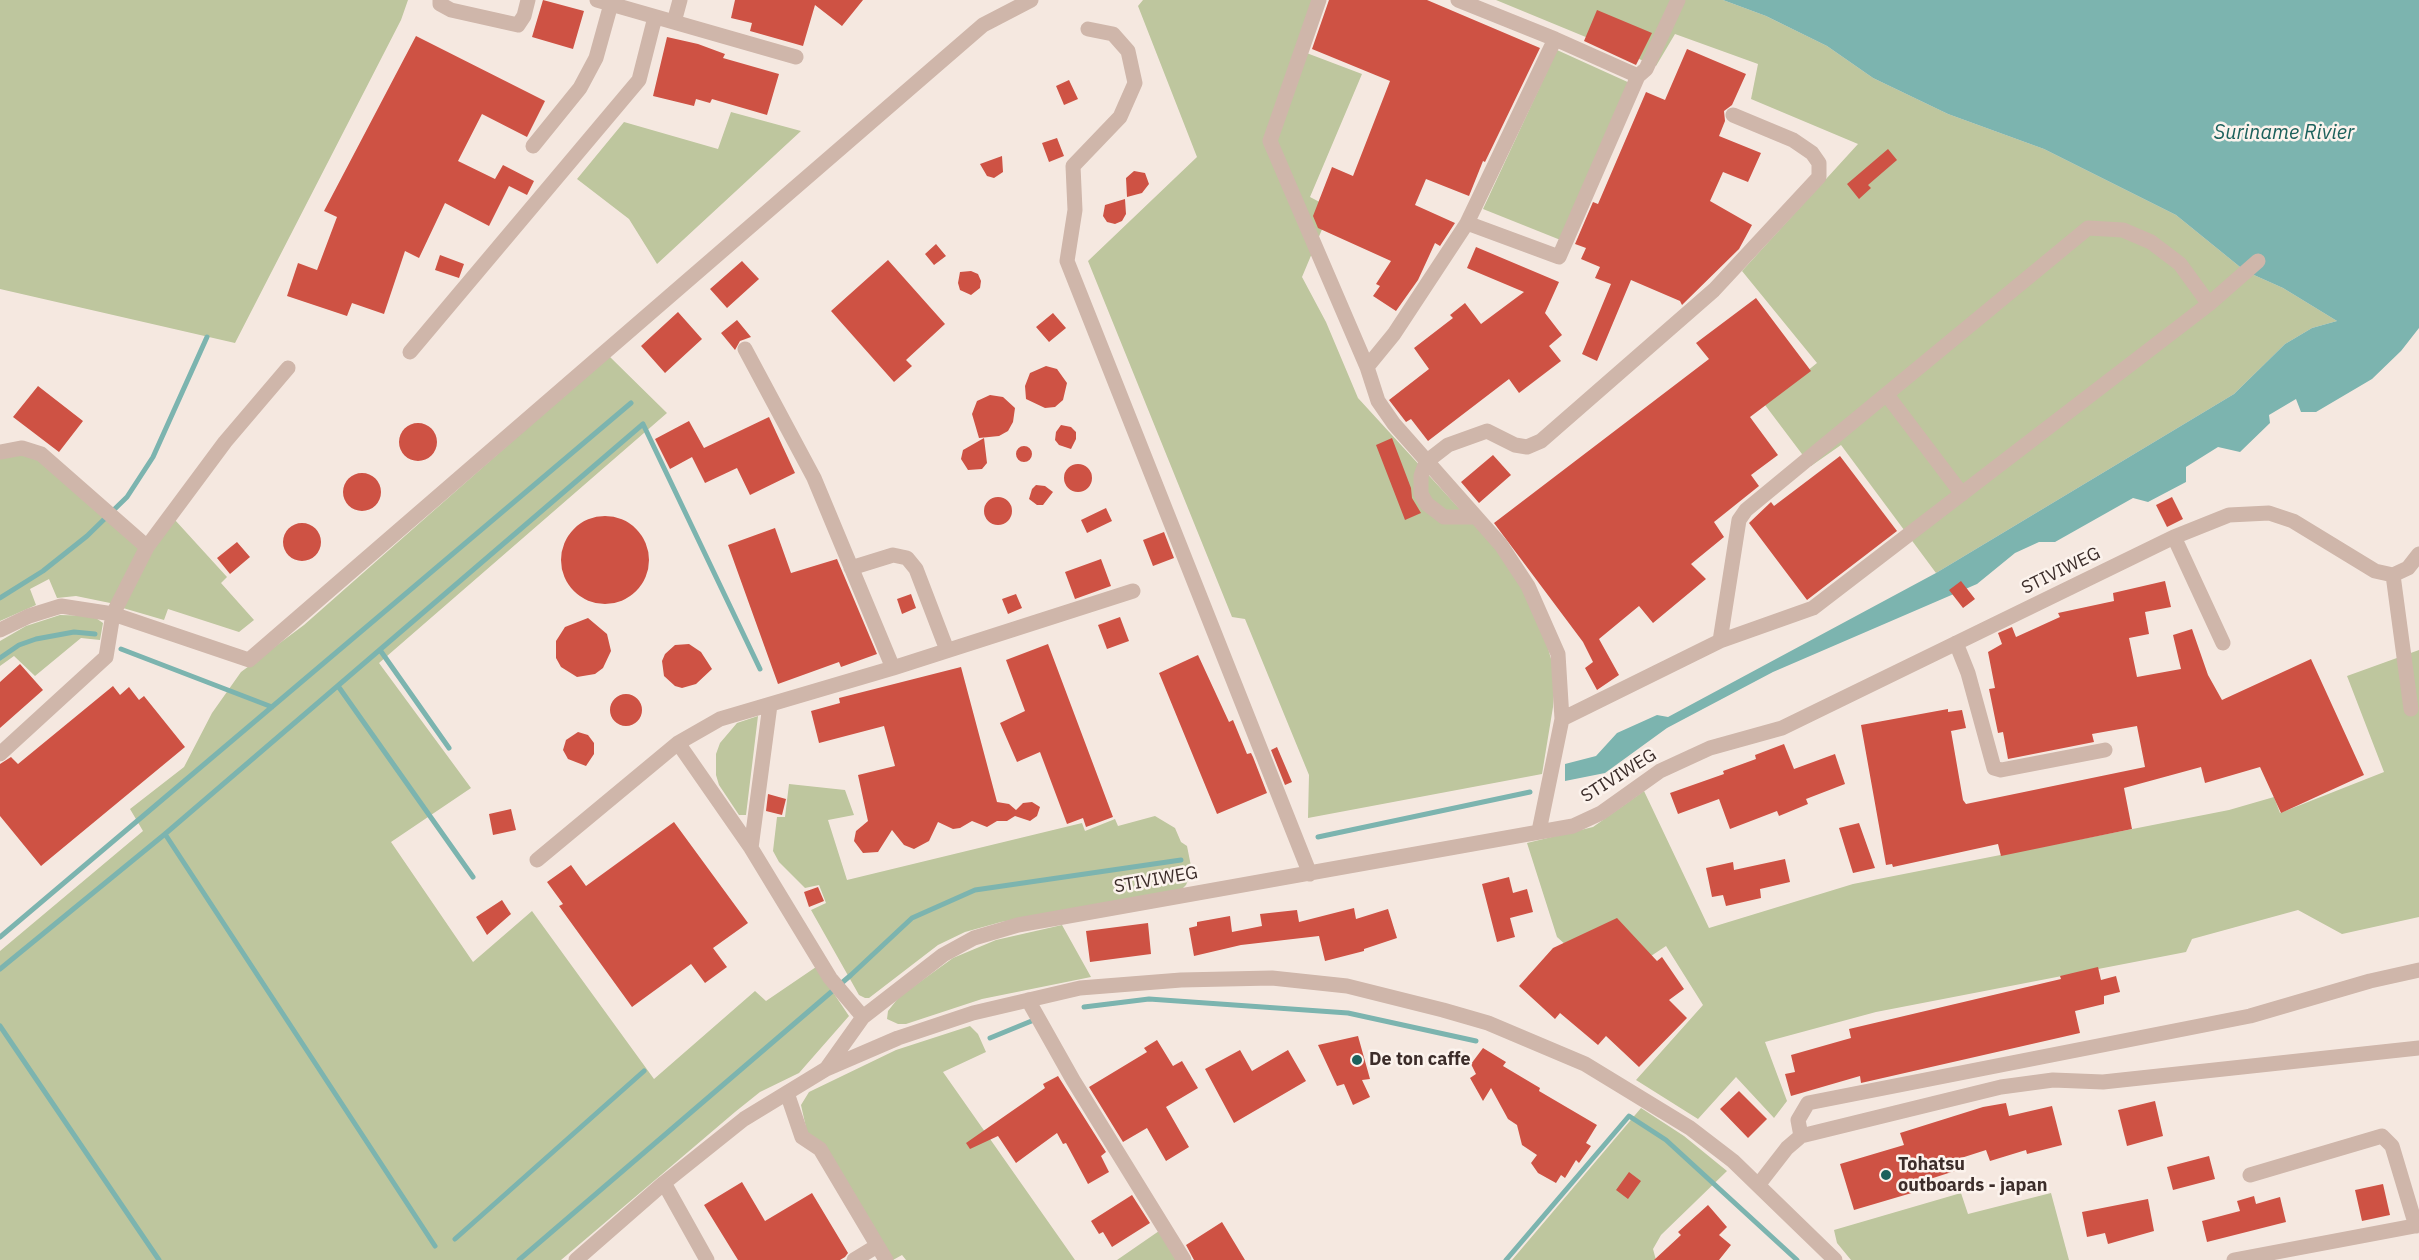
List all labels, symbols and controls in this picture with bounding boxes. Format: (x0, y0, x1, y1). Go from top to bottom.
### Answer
water label: Suriname Rivier (2214, 121, 2354, 145)
street label: STIVIWEG (2018, 543, 2104, 599)
street label: STIVIWEG (1577, 744, 1661, 808)
street label: STIVIWEG (1112, 862, 1200, 898)
place label: De ton caffe (1369, 1049, 1471, 1071)
marker: De ton caffe (1350, 1053, 1364, 1067)
place label: Tohatsu outboards - japan (1898, 1154, 2047, 1196)
marker: Tohatsu outboards - japan (1879, 1168, 1893, 1182)

